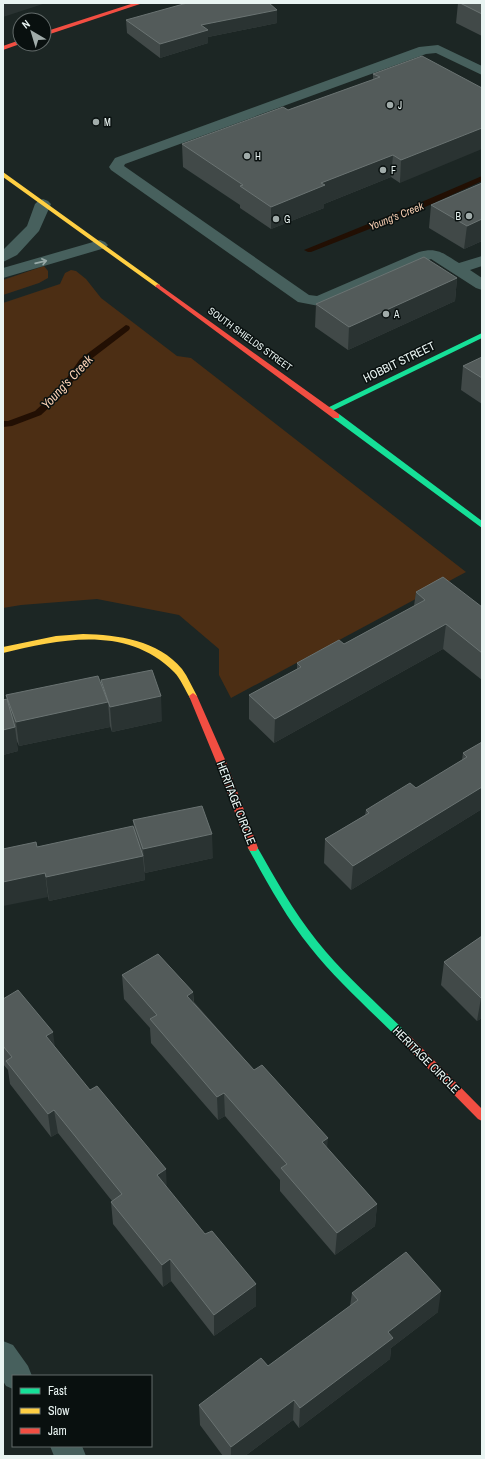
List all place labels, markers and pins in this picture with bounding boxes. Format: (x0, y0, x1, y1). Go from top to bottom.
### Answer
place label: J (398, 99, 402, 112)
marker: J (385, 100, 395, 110)
place label: M (104, 116, 111, 129)
marker: M (91, 117, 101, 127)
place label: H (255, 150, 261, 163)
marker: H (242, 151, 252, 161)
place label: F (391, 164, 396, 177)
marker: F (378, 165, 388, 175)
place label: B (456, 210, 462, 223)
marker: B (464, 211, 474, 221)
place label: G (284, 213, 290, 226)
marker: G (271, 214, 281, 224)
place label: A (393, 308, 400, 321)
marker: A (381, 309, 391, 319)

